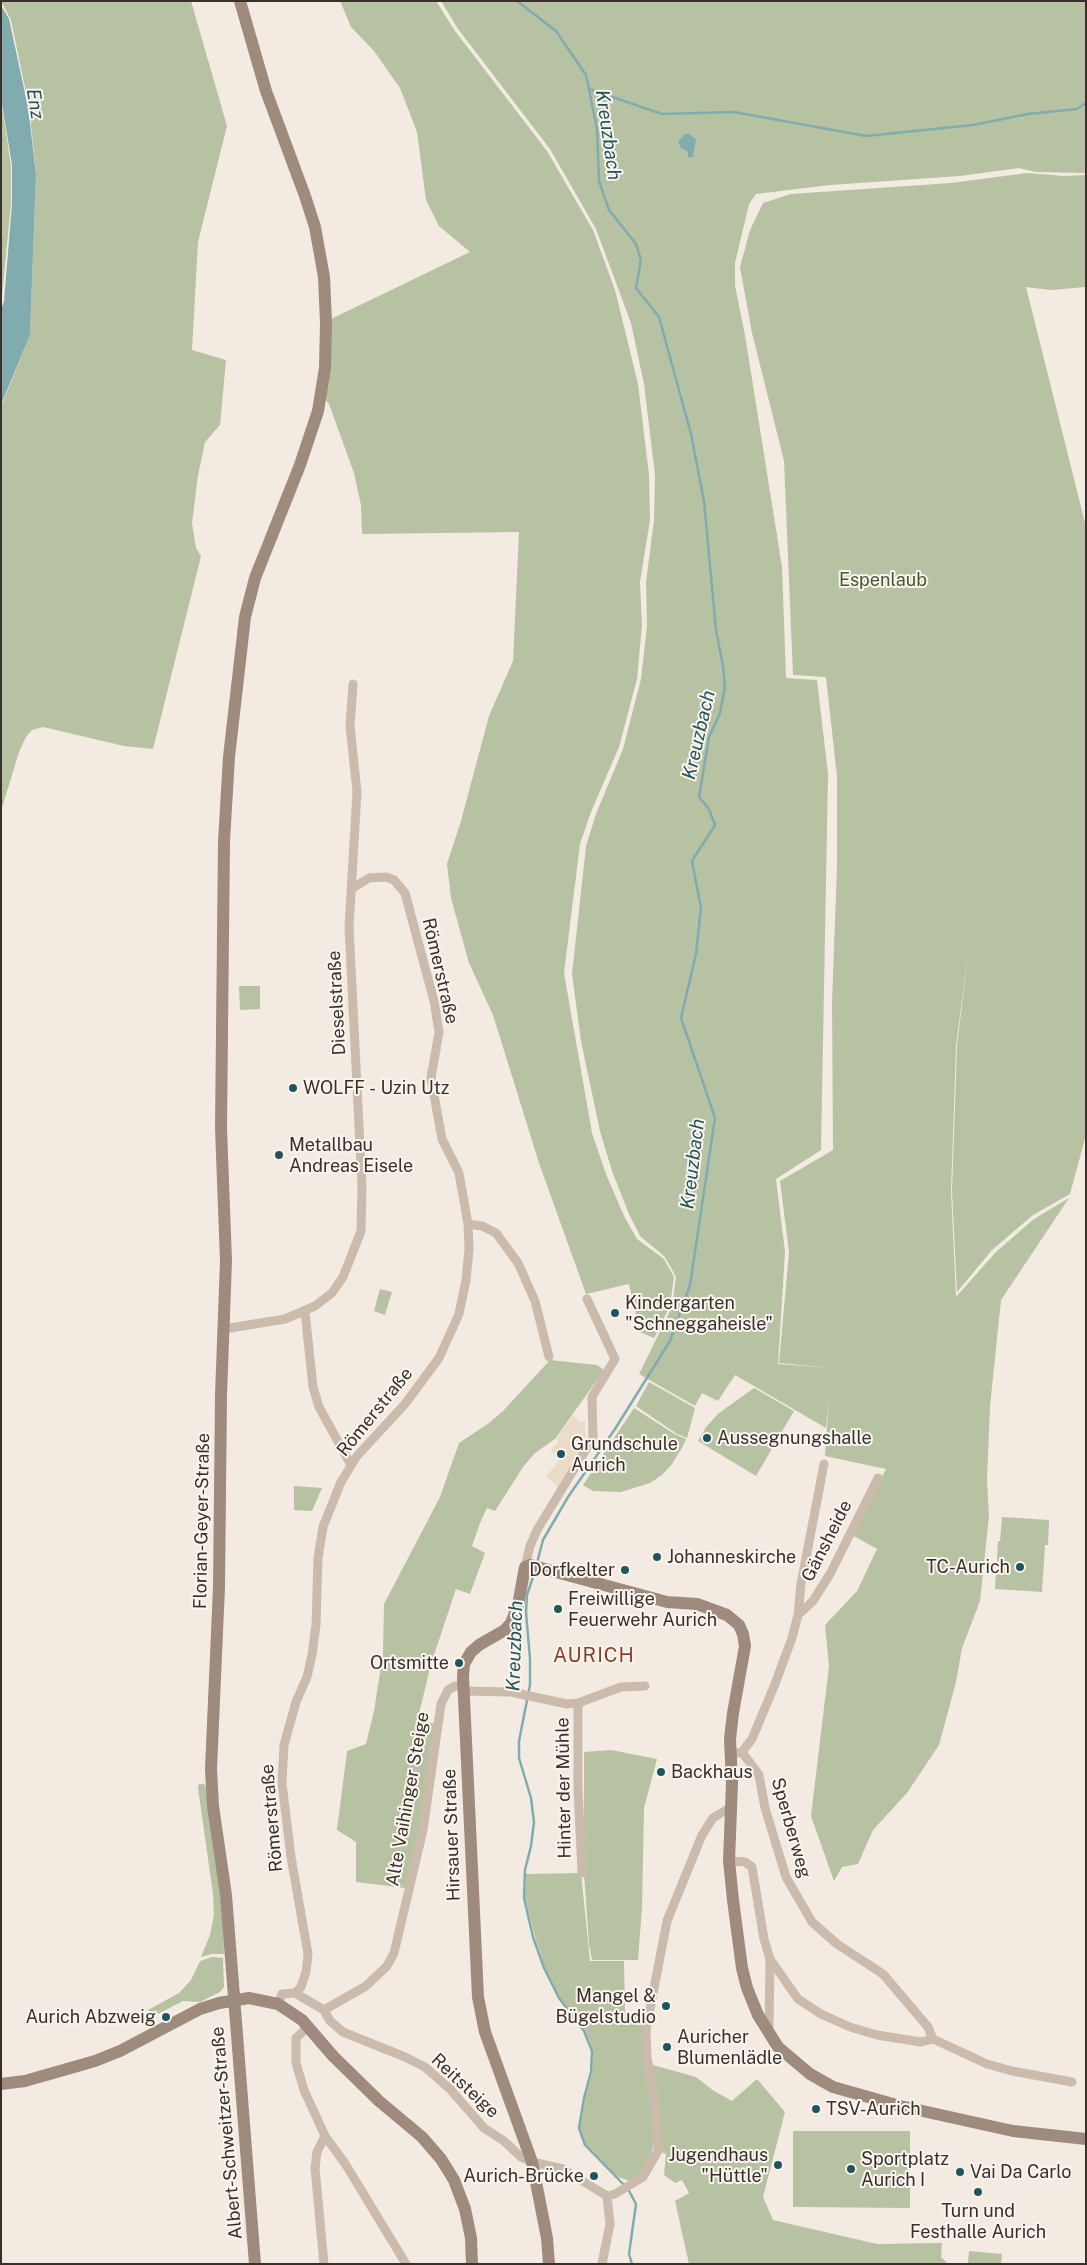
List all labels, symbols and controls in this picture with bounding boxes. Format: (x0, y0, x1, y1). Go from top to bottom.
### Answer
water label: Enz (21, 87, 49, 121)
water label: Kreuzbach (590, 88, 626, 182)
park label: Espenlaub (839, 569, 927, 591)
water label: Kreuzbach (678, 688, 720, 782)
street label: Römerstraße (417, 916, 463, 1026)
street label: Dieselstraße (323, 950, 351, 1056)
place label: WOLFF - Uzin Utz (303, 1077, 449, 1099)
marker: WOLFF - Uzin Utz (287, 1082, 299, 1094)
water label: Kreuzbach (676, 1118, 710, 1210)
place label: Metallbau Andreas Eisele (289, 1134, 413, 1176)
marker: Metallbau Andreas Eisele (273, 1149, 285, 1161)
place label: Kindergarten "Schneggaheisle" (625, 1292, 773, 1335)
marker: Kindergarten "Schneggaheisle" (609, 1307, 621, 1319)
street label: Römerstraße (333, 1363, 417, 1461)
place label: Aussegnungshalle (717, 1427, 872, 1449)
marker: Aussegnungshalle (701, 1432, 713, 1444)
street label: Florian-Geyer-Straße (190, 1433, 214, 1609)
place label: Grundschule Aurich (571, 1433, 678, 1476)
marker: Grundschule Aurich (555, 1448, 567, 1460)
street label: Gänsheide (797, 1497, 857, 1585)
place label: Johanneskirche (667, 1546, 796, 1568)
marker: Johanneskirche (651, 1551, 663, 1563)
place label: TC-Aurich (926, 1556, 1010, 1578)
place label: Dorfkelter (529, 1559, 615, 1581)
marker: TC-Aurich (1014, 1561, 1026, 1573)
marker: Dorfkelter (619, 1564, 631, 1576)
place label: Freiwillige Feuerwehr Aurich (568, 1588, 717, 1630)
water label: Kreuzbach (502, 1600, 528, 1692)
marker: Freiwillige Feuerwehr Aurich (552, 1603, 564, 1615)
district label: AURICH (552, 1644, 636, 1668)
place label: Ortsmitte (370, 1652, 449, 1674)
marker: Ortsmitte (453, 1657, 465, 1669)
street label: Alte Vaihinger Steige (382, 1710, 434, 1888)
street label: Hinter der Mühle (552, 1717, 576, 1859)
place label: Backhaus (671, 1761, 753, 1783)
street label: Römerstraße (257, 1763, 287, 1873)
marker: Backhaus (655, 1766, 667, 1778)
street label: Hirsauer Straße (439, 1768, 465, 1902)
street label: Sperberweg (766, 1775, 816, 1881)
place label: Mangel & Bügelstudio (555, 1985, 656, 2028)
marker: Mangel & Bügelstudio (660, 2000, 672, 2012)
place label: Aurich Abzweig (25, 2006, 156, 2028)
marker: Aurich Abzweig (160, 2011, 172, 2023)
street label: Albert-Schweitzer-Straße (207, 2026, 247, 2240)
place label: Auricher Blumenlädle (677, 2026, 782, 2068)
marker: Auricher Blumenlädle (661, 2041, 673, 2053)
street label: Reitsteige (427, 2049, 503, 2123)
place label: TSV-Aurich (826, 2098, 921, 2120)
marker: TSV-Aurich (810, 2103, 822, 2115)
place label: Jugendhaus "Hüttle" (668, 2144, 768, 2186)
place label: Sportplatz Aurich I (861, 2148, 949, 2190)
marker: Jugendhaus "Hüttle" (772, 2159, 784, 2171)
place label: Vai Da Carlo (970, 2161, 1071, 2183)
marker: Sportplatz Aurich I (845, 2163, 857, 2175)
place label: Aurich-Brücke (463, 2165, 584, 2187)
marker: Vai Da Carlo (954, 2166, 966, 2178)
marker: Aurich-Brücke (588, 2170, 600, 2182)
marker: Turn und Festhalle Aurich (972, 2186, 984, 2198)
place label: Turn und Festhalle Aurich (910, 2200, 1046, 2242)

